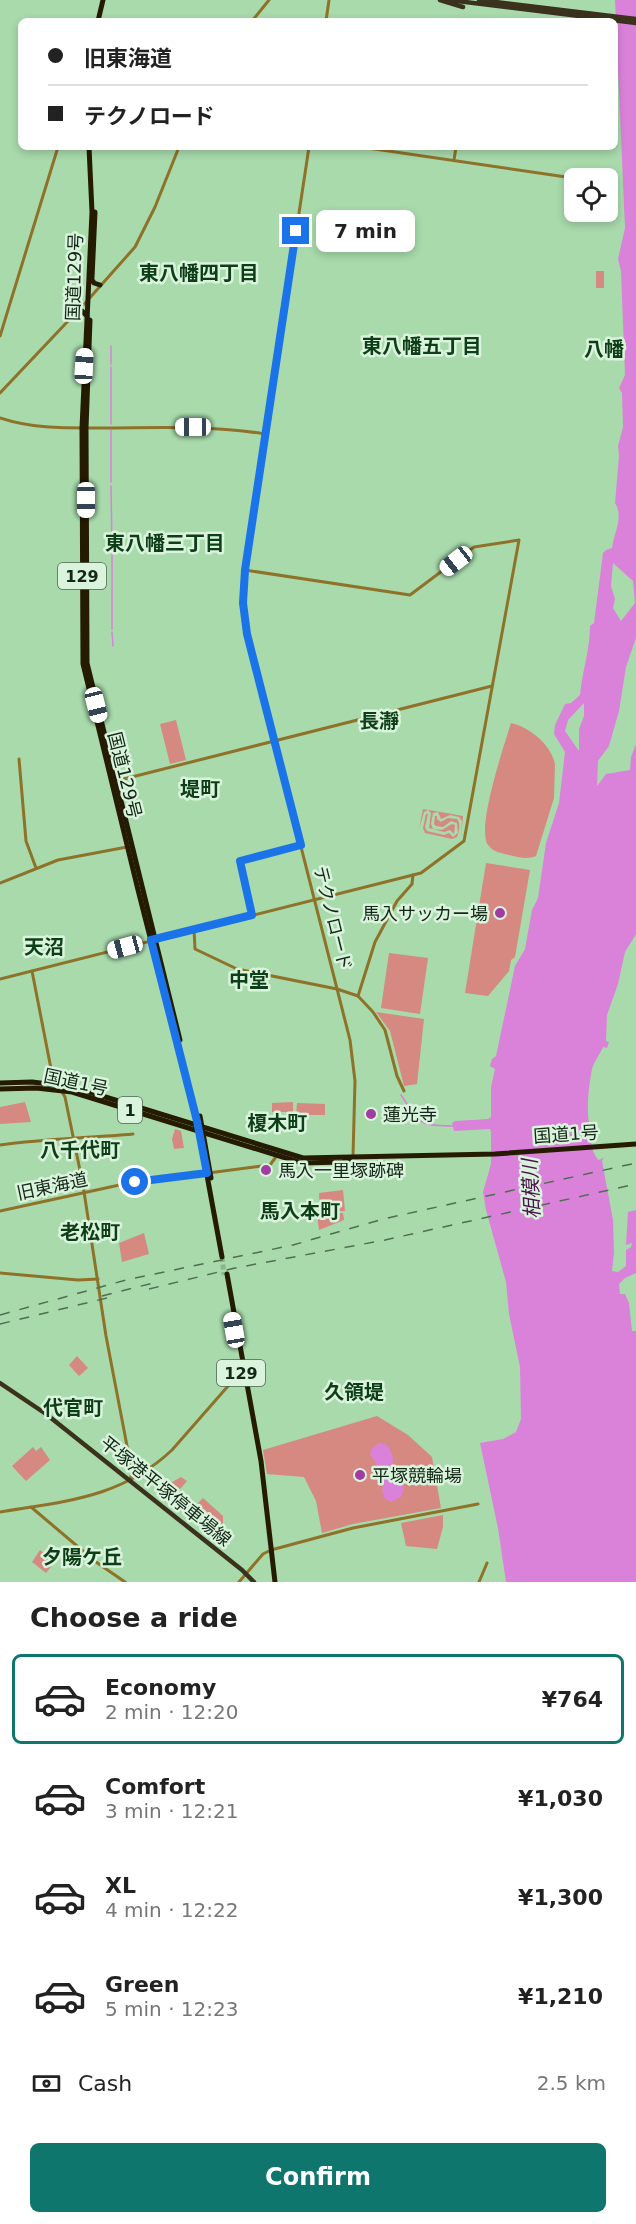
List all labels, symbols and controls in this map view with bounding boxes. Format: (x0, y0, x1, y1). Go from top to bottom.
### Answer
text: 旧東海道 (84, 46, 172, 71)
text: テクノロード (84, 104, 215, 129)
map controls (564, 168, 618, 222)
button: locate (564, 168, 618, 222)
callout: 7 min (317, 210, 416, 252)
route end (282, 217, 309, 244)
text: 7 min (334, 219, 397, 243)
street label: 国道129号 (62, 232, 86, 322)
district label: 東八幡四丁目 (139, 261, 259, 285)
district label: 東八幡五丁目 (362, 334, 482, 358)
district label: 八幡 (584, 337, 624, 361)
car (74, 348, 94, 384)
car (175, 418, 211, 436)
car (77, 482, 95, 518)
district label: 東八幡三丁目 (105, 531, 225, 555)
car (436, 543, 476, 579)
road number: 129 (58, 563, 106, 589)
car (83, 685, 109, 725)
district label: 長瀞 (359, 709, 399, 733)
street label: 国道129号 (104, 730, 146, 820)
district label: 堤町 (180, 777, 220, 801)
street label: テクノロード (310, 864, 356, 972)
place label: 馬入サッカー場 (362, 903, 488, 924)
marker: 馬入サッカー場 (493, 906, 507, 920)
car (105, 934, 145, 960)
district label: 天沼 (24, 935, 64, 959)
district label: 中堂 (229, 968, 269, 992)
street label: 国道1号 (42, 1065, 110, 1099)
road number: 1 (118, 1097, 142, 1123)
place label: 蓮光寺 (383, 1104, 437, 1125)
marker: 蓮光寺 (364, 1107, 378, 1121)
district label: 榎木町 (247, 1111, 307, 1135)
street label: 国道1号 (533, 1121, 599, 1147)
district label: 八千代町 (40, 1138, 120, 1162)
water label: 相模川 (517, 1156, 545, 1220)
place label: 馬入一里塚跡碑 (278, 1160, 404, 1181)
marker: 馬入一里塚跡碑 (259, 1163, 273, 1177)
street label: 旧東海道 (15, 1168, 89, 1204)
route start (121, 1168, 148, 1195)
district label: 馬入本町 (260, 1199, 340, 1223)
district label: 老松町 (60, 1220, 120, 1244)
car (222, 1311, 246, 1349)
road number: 129 (217, 1360, 265, 1386)
district label: 久領堤 (324, 1380, 384, 1404)
district label: 代官町 (43, 1396, 103, 1420)
street label: 平塚港平塚停車場線 (96, 1432, 236, 1550)
place label: 平塚競輪場 (372, 1465, 462, 1486)
marker: 平塚競輪場 (353, 1468, 367, 1482)
district label: 夕陽ケ丘 (42, 1545, 122, 1569)
text: Choose a ride (30, 1602, 238, 1633)
icon: car (33, 1672, 87, 1726)
text: Economy (105, 1675, 216, 1700)
text: ¥764 (542, 1687, 603, 1712)
text: 2 min · 12:20 (105, 1700, 239, 1724)
icon: car (33, 1771, 87, 1825)
text: Comfort (105, 1774, 205, 1799)
text: ¥1,030 (518, 1786, 603, 1811)
text: 3 min · 12:21 (105, 1799, 239, 1823)
icon: car (33, 1870, 87, 1924)
text: XL (105, 1873, 136, 1898)
text: ¥1,300 (518, 1885, 603, 1910)
text: 4 min · 12:22 (105, 1898, 239, 1922)
icon: car (33, 1969, 87, 2023)
text: Green (105, 1972, 179, 1997)
text: ¥1,210 (518, 1984, 603, 2009)
text: 5 min · 12:23 (105, 1997, 239, 2021)
icon: cash (30, 2067, 63, 2100)
text: Cash (78, 2071, 132, 2096)
text: 2.5 km (537, 2071, 606, 2095)
button: Confirm (30, 2143, 606, 2212)

